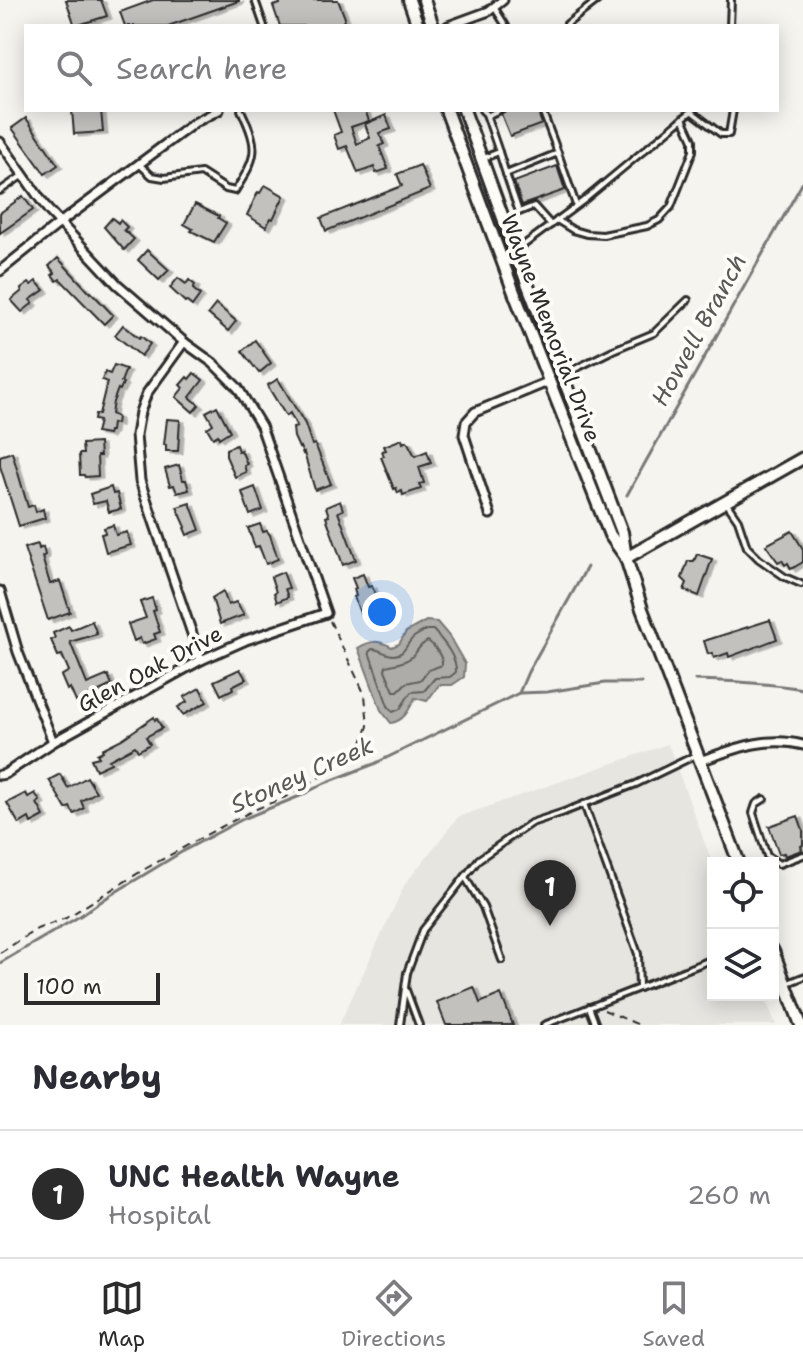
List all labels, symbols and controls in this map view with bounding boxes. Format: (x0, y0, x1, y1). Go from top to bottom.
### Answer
search box (24, 24, 779, 112)
icon: search (52, 46, 96, 90)
text: Search here (116, 48, 287, 89)
street label: Wayne Memorial Drive (494, 210, 608, 446)
water label: Howell Branch (644, 248, 754, 412)
your location (362, 592, 402, 632)
street label: Glen Oak Drive (73, 619, 227, 719)
water label: Stoney Creek (225, 729, 379, 821)
map controls (707, 857, 779, 1001)
button: locate (707, 857, 779, 929)
pin: 1 (524, 860, 576, 926)
button: layers (707, 929, 779, 1001)
scale bar (24, 969, 160, 1005)
text: 100 m (36, 972, 102, 1001)
text: Nearby (32, 1054, 162, 1100)
text: UNC Health Wayne (108, 1156, 400, 1197)
text: 1 (52, 1177, 64, 1212)
text: 260 m (687, 1177, 771, 1212)
text: Hospital (108, 1197, 211, 1232)
tab: Map (98, 1276, 145, 1353)
tab: Directions (341, 1276, 446, 1353)
tab: Saved (642, 1276, 705, 1353)

